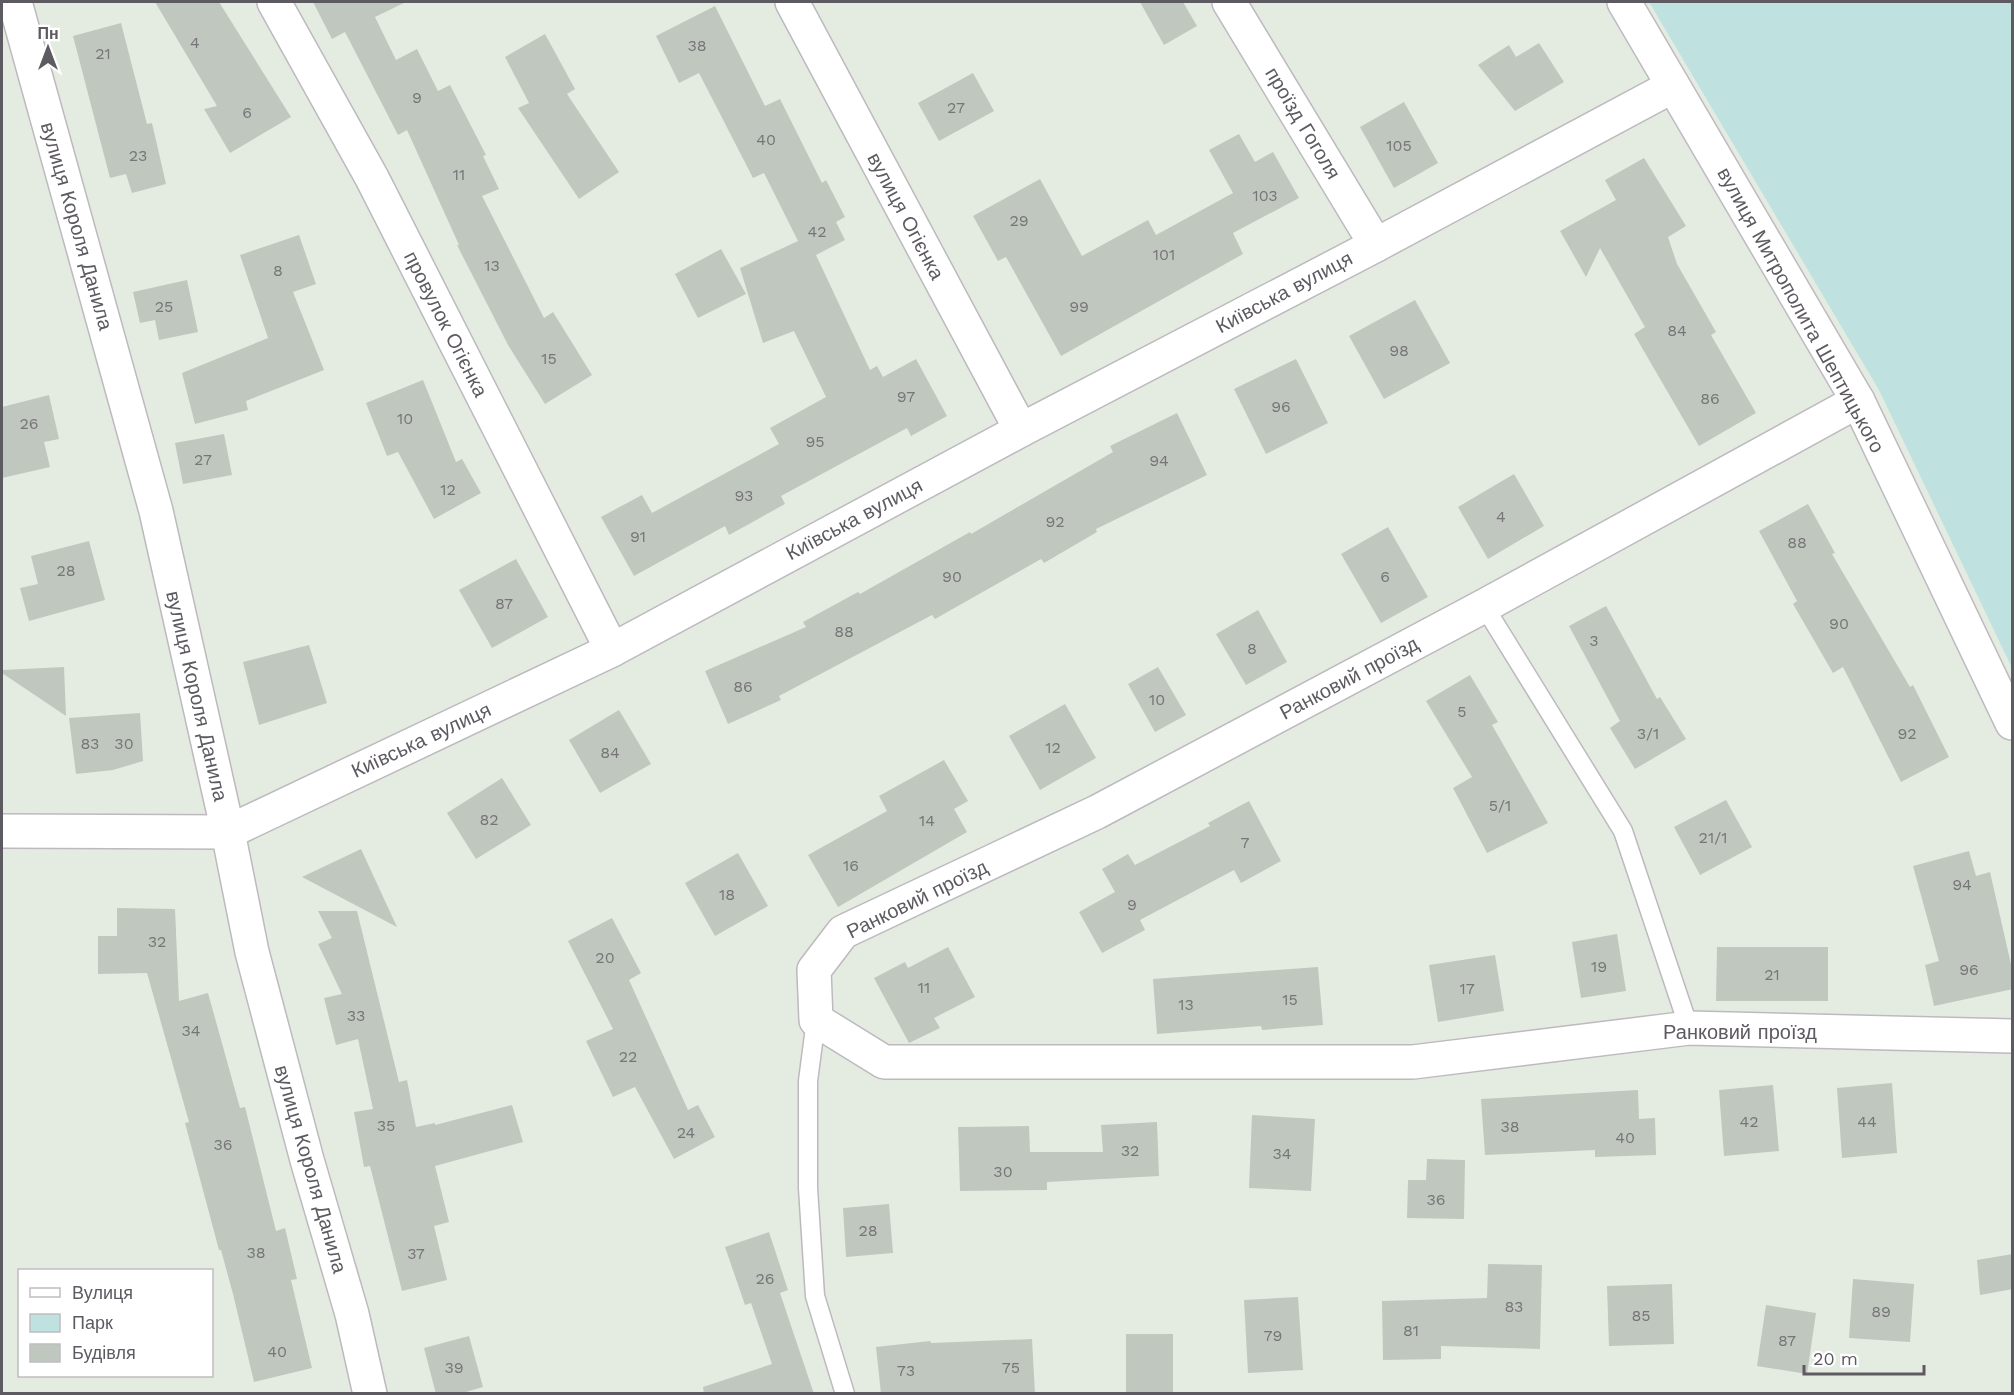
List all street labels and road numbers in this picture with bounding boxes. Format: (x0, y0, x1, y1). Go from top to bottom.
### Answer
street label: проїзд Гоголя (1260, 63, 1346, 183)
street label: вулиця Короля Данила (36, 119, 118, 334)
street label: вулиця Огієнка (862, 148, 950, 284)
street label: вулиця Митрополита Шептицького (1712, 163, 1890, 457)
street label: Київська вулиця (1212, 246, 1356, 338)
street label: провулок Огієнка (399, 247, 493, 402)
street label: Київська вулиця (782, 473, 926, 565)
street label: вулиця Короля Данила (161, 588, 233, 804)
street label: Ранковий проїзд (1275, 631, 1423, 725)
street label: Київська вулиця (347, 697, 495, 783)
street label: Ранковий проїзд (843, 854, 992, 943)
street label: Ранковий проїзд (1663, 1020, 1817, 1044)
street label: вулиця Короля Данила (270, 1062, 352, 1277)

